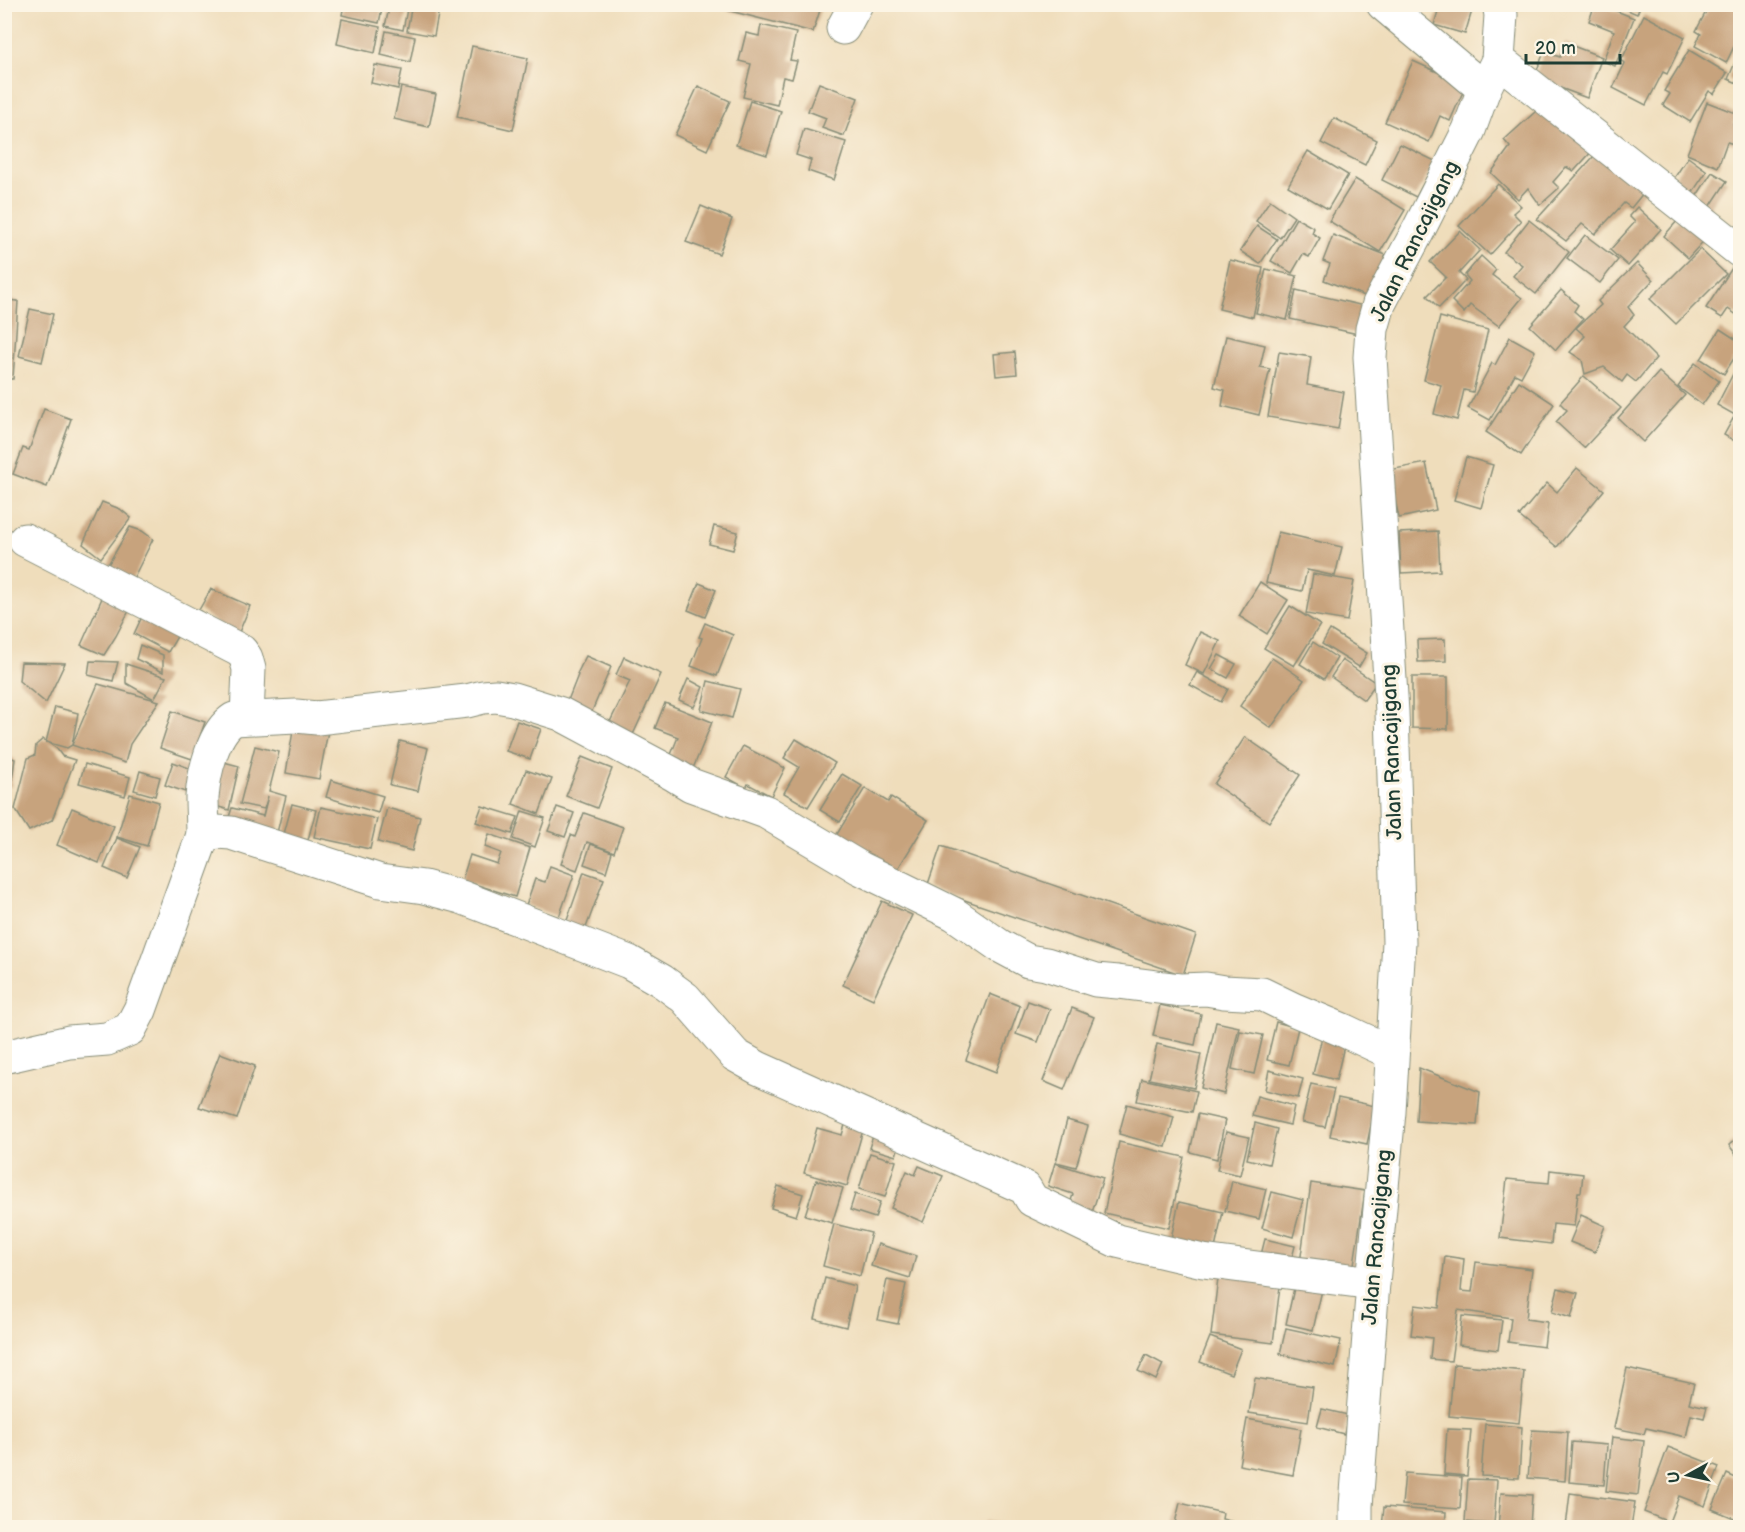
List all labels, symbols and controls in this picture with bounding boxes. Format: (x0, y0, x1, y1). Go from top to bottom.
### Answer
scale bar (1526, 27, 1620, 65)
text: 20 m (1535, 38, 1576, 59)
street label: Jalan Rancajigang (1365, 156, 1465, 326)
street label: Jalan Rancajigang (1376, 664, 1408, 840)
street label: Jalan Rancajigang (1357, 1148, 1397, 1326)
north arrow (1658, 1445, 1718, 1505)
text: U (1664, 1470, 1685, 1484)

